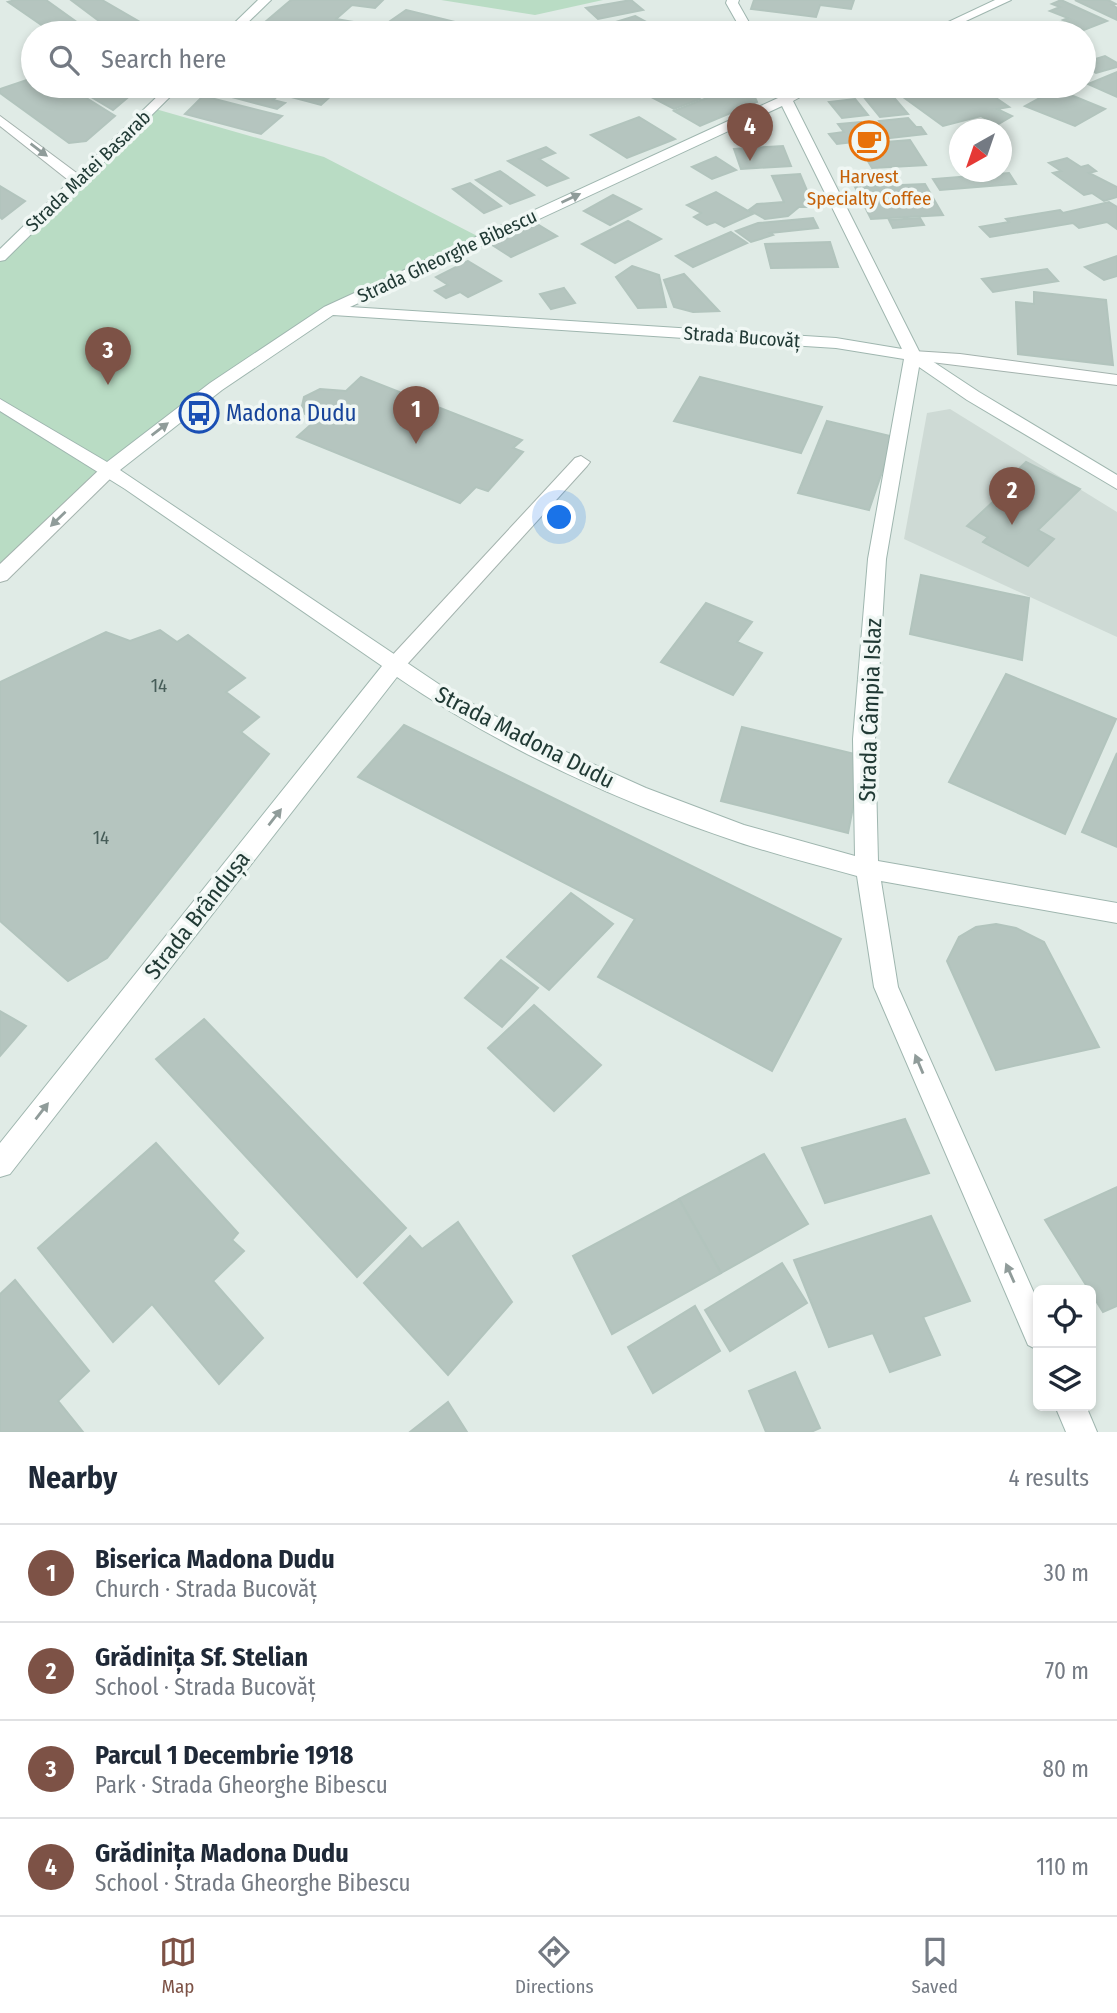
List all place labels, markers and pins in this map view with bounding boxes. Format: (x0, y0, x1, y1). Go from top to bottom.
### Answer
pin: 4 (727, 103, 773, 161)
cafe icon: Harvest Specialty Coffee (848, 120, 890, 162)
place label: Harvest Specialty Coffee (807, 165, 931, 210)
pin: 3 (85, 327, 131, 385)
pin: 1 (393, 386, 439, 444)
bus stop icon: Madona Dudu (178, 392, 220, 434)
place label: Madona Dudu (226, 399, 357, 427)
pin: 2 (989, 467, 1035, 525)

